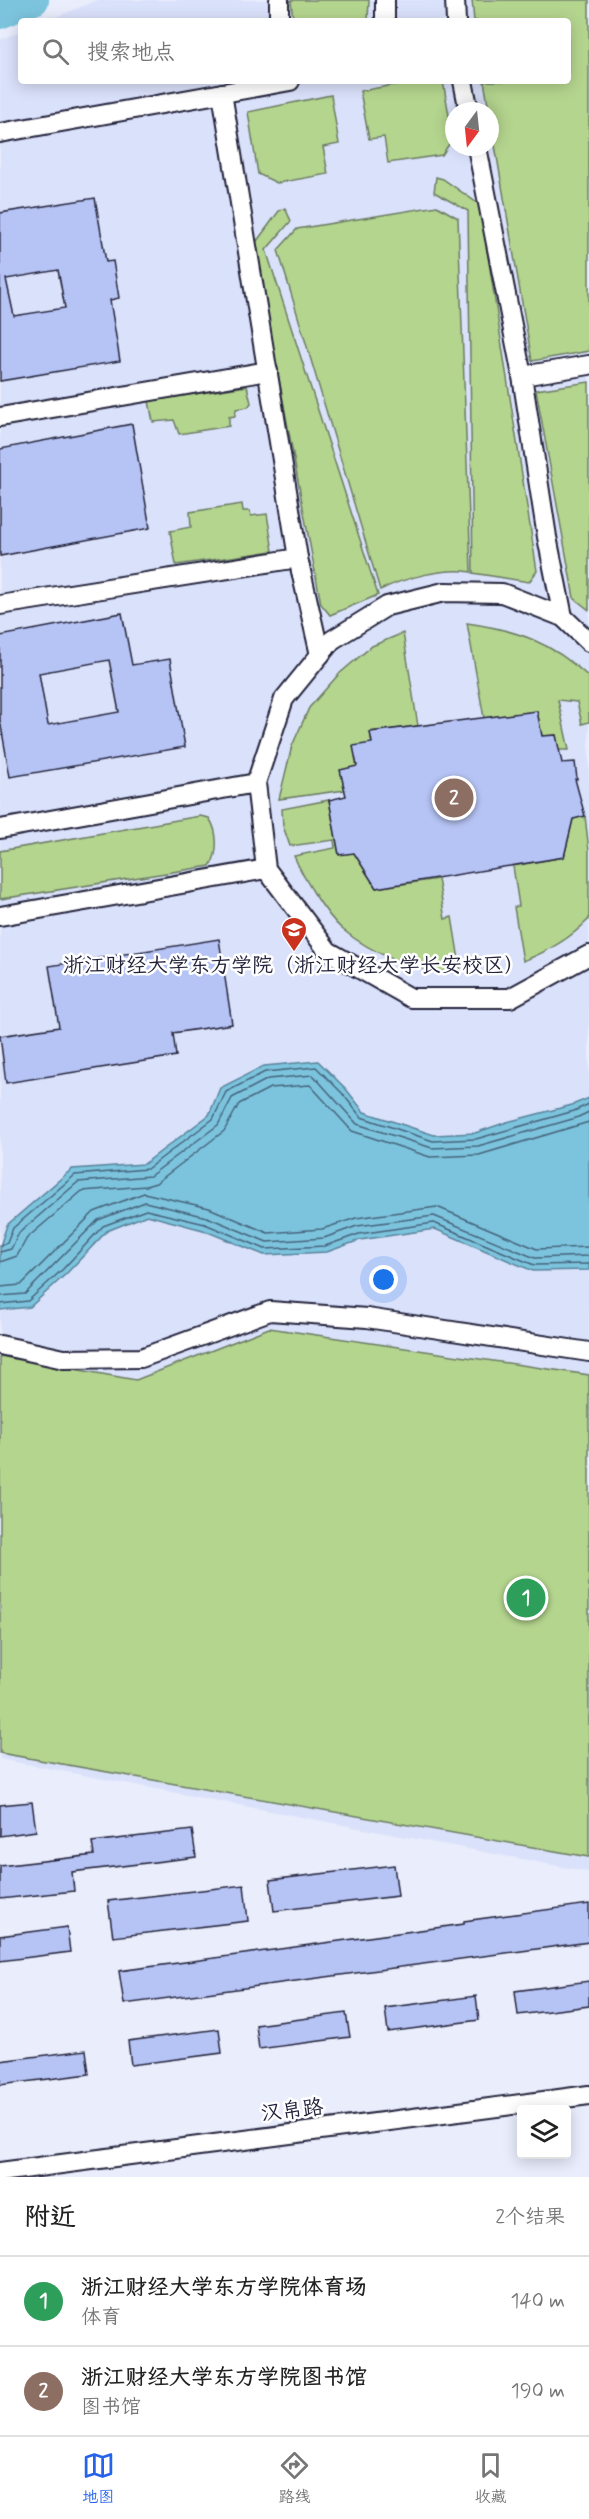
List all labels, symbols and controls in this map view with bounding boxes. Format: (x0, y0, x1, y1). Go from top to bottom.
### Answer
search box (18, 18, 571, 84)
icon: search (39, 35, 72, 68)
text: 搜索地点 (87, 39, 175, 67)
north arrow (445, 102, 499, 156)
pin: 2 (434, 776, 474, 820)
school or university icon: 浙江财经大学东方学院（浙江财经大学长安校区） (279, 915, 309, 953)
place label: 浙江财经大学东方学院（浙江财经大学长安校区） (63, 952, 525, 980)
your location (369, 1265, 398, 1294)
pin: 1 (506, 1576, 546, 1620)
street label: 汉帛路 (259, 2093, 325, 2129)
map controls (517, 2105, 571, 2159)
button: layers (517, 2105, 571, 2159)
text: 附近 (24, 2201, 76, 2235)
text: 2个结果 (495, 2204, 565, 2231)
text: 浙江财经大学东方学院体育场 (81, 2274, 367, 2302)
text: 1 (39, 2288, 48, 2315)
text: 140 m (511, 2288, 565, 2315)
text: 体育 (81, 2304, 121, 2331)
text: 浙江财经大学东方学院图书馆 (81, 2364, 367, 2392)
text: 2 (39, 2378, 48, 2405)
text: 190 m (511, 2378, 565, 2405)
text: 图书馆 (81, 2394, 141, 2421)
tab: 地图 (82, 2449, 115, 2508)
tab: 路线 (278, 2449, 311, 2508)
tab: 收藏 (474, 2449, 507, 2508)

